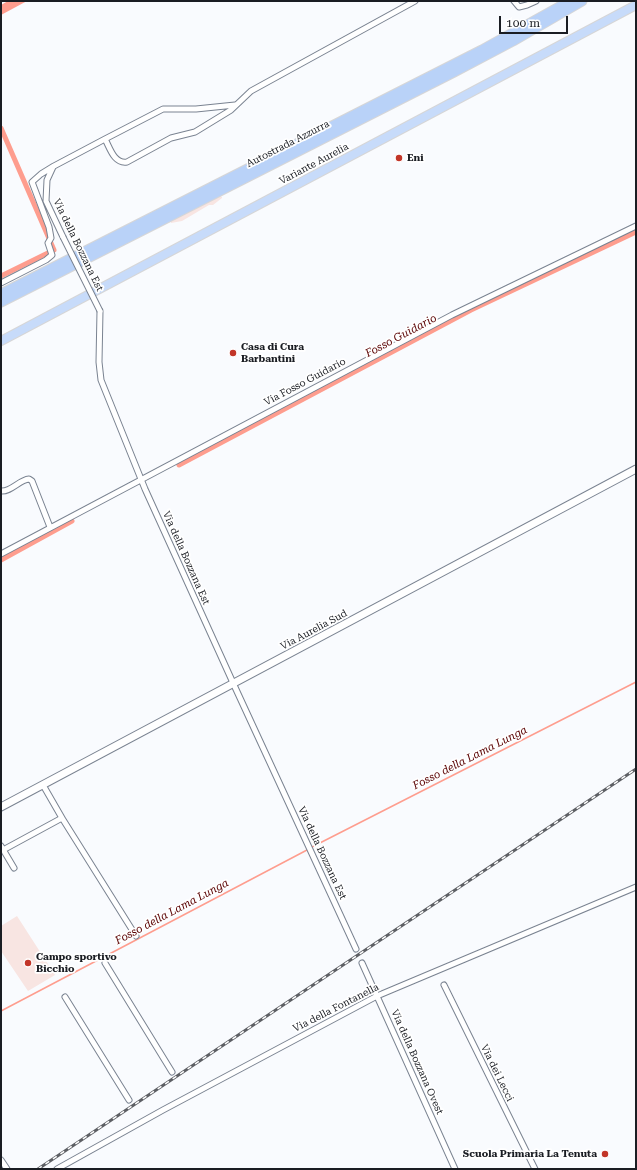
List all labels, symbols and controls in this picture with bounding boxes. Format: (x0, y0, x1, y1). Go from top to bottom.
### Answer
scale bar (501, 8, 570, 34)
text: 100 m (506, 16, 540, 30)
street label: Autostrada Azzurra (245, 118, 331, 170)
street label: Variante Aurelia (277, 141, 351, 187)
place label: Eni (407, 152, 424, 164)
marker: Eni (394, 153, 404, 163)
street label: Via della Bozzana Est (50, 197, 106, 293)
water label: Fosso Guidario (363, 312, 439, 360)
place label: Casa di Cura Barbantini (241, 341, 304, 364)
marker: Casa di Cura Barbantini (228, 348, 238, 358)
street label: Via Fosso Guidario (262, 355, 348, 409)
street label: Via della Bozzana Est (160, 509, 212, 607)
street label: Via Aurelia Sud (279, 607, 349, 653)
water label: Fosso della Lama Lunga (411, 723, 529, 793)
street label: Via della Bozzana Est (295, 805, 349, 901)
water label: Fosso della Lama Lunga (113, 876, 231, 948)
place label: Campo sportivo Bicchio (36, 951, 117, 974)
marker: Campo sportivo Bicchio (23, 958, 33, 968)
street label: Via della Fontanella (291, 981, 381, 1035)
street label: Via della Bozzana Ovest (388, 1008, 446, 1116)
street label: Via dei Lecci (478, 1043, 516, 1103)
place label: Scuola Primaria La Tenuta (463, 1148, 597, 1160)
marker: Scuola Primaria La Tenuta (600, 1149, 610, 1159)

